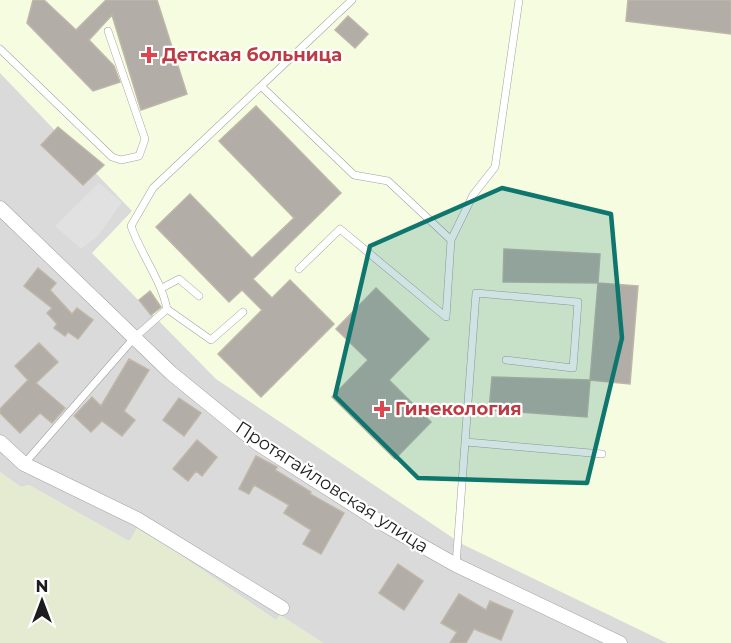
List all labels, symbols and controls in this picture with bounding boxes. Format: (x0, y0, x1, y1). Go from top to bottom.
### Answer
place label: Детская больница (162, 44, 342, 66)
marker: Детская больница (140, 46, 158, 64)
place label: Гинекология (395, 398, 522, 420)
marker: Гинекология (373, 400, 391, 418)
street label: Протягайловская улица (231, 416, 433, 558)
north arrow (12, 571, 72, 631)
text: N (36, 577, 48, 596)

